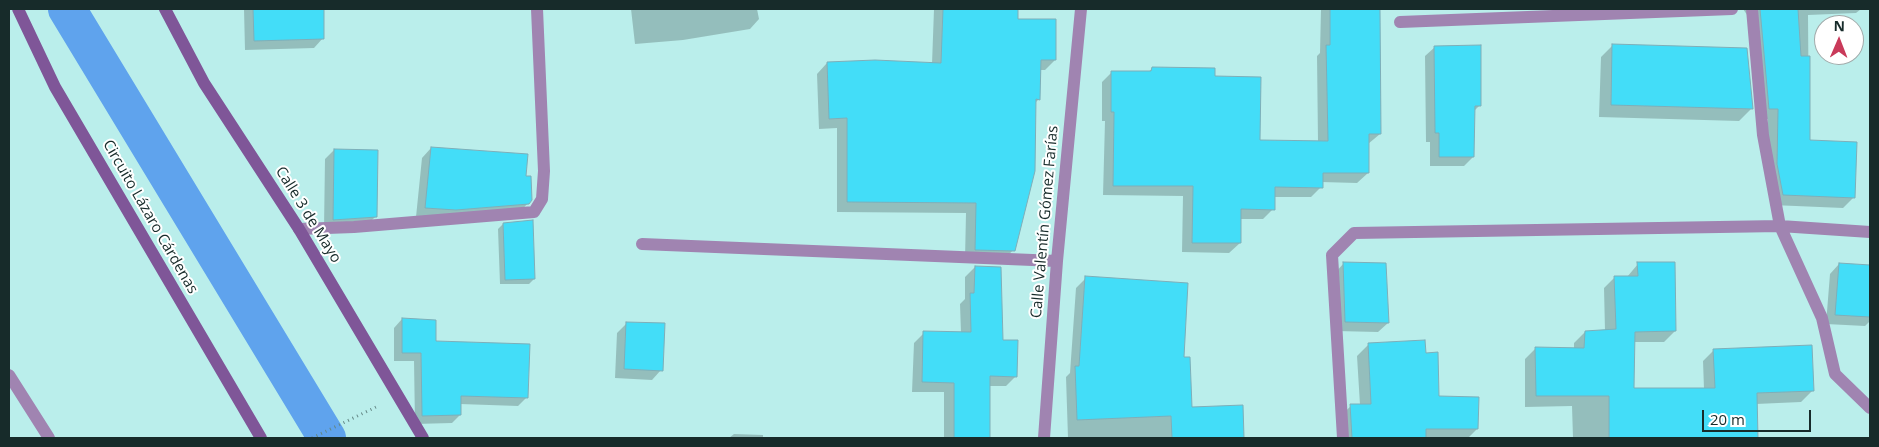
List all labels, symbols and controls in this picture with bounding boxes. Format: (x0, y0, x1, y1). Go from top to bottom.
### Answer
north arrow (1814, 15, 1864, 65)
text: N (1833, 16, 1845, 35)
street label: Calle Valentín Gómez Farías (1028, 125, 1062, 319)
street label: Circuito Lázaro Cárdenas (99, 137, 201, 297)
street label: Calle 3 de Mayo (271, 164, 345, 266)
scale bar (1704, 400, 1813, 432)
text: 20 m (1710, 409, 1745, 429)

